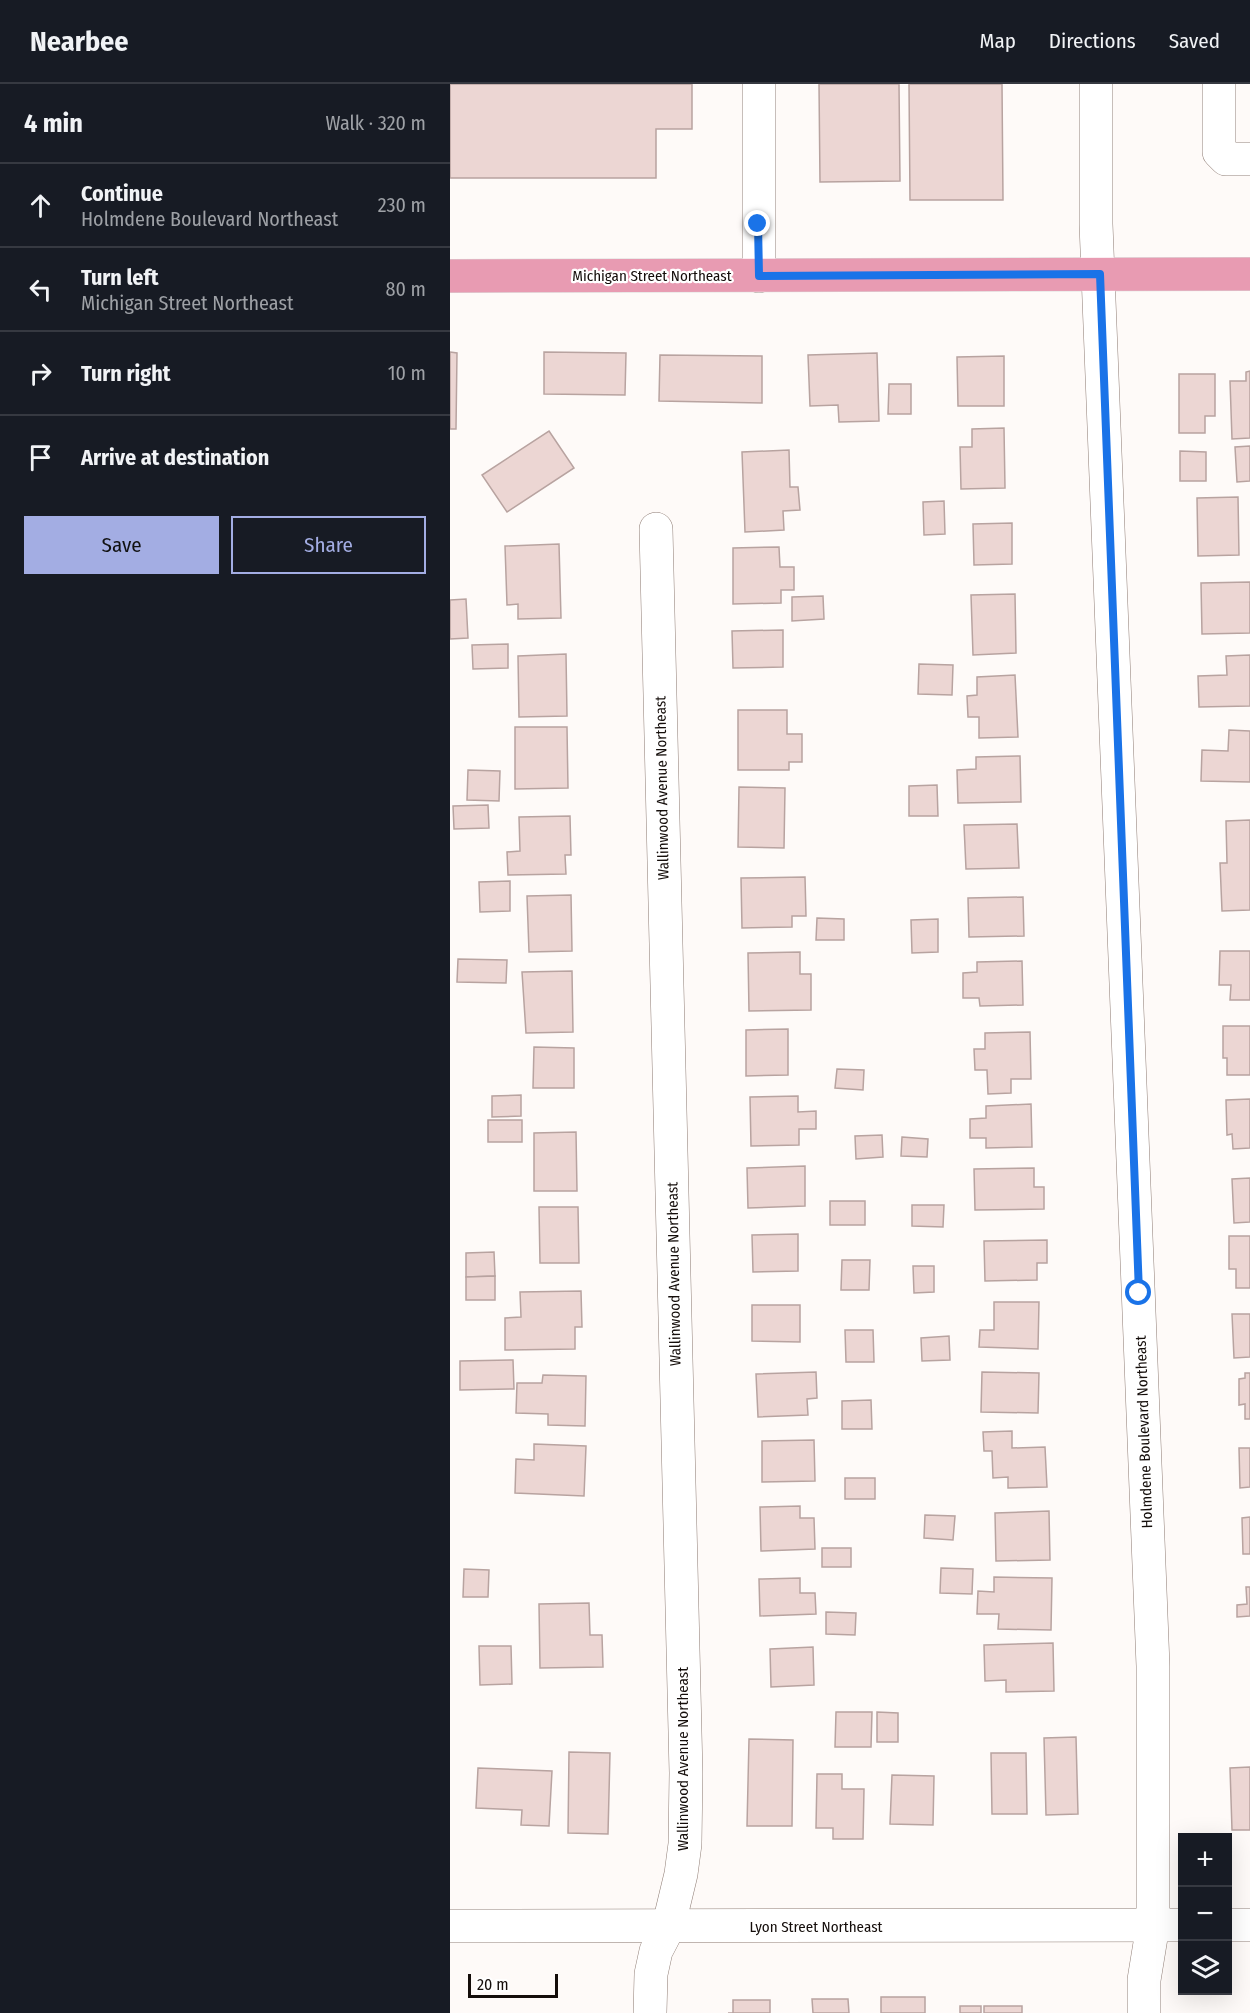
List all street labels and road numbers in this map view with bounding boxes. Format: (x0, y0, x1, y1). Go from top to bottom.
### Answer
street label: Michigan Street Northeast (572, 267, 732, 285)
street label: Wallinwood Avenue Northeast (651, 696, 673, 880)
street label: Wallinwood Avenue Northeast (663, 1182, 685, 1366)
street label: Holmdene Boulevard Northeast (1132, 1335, 1156, 1529)
street label: Wallinwood Avenue Northeast (674, 1667, 692, 1851)
street label: Lyon Street Northeast (750, 1918, 883, 1936)

